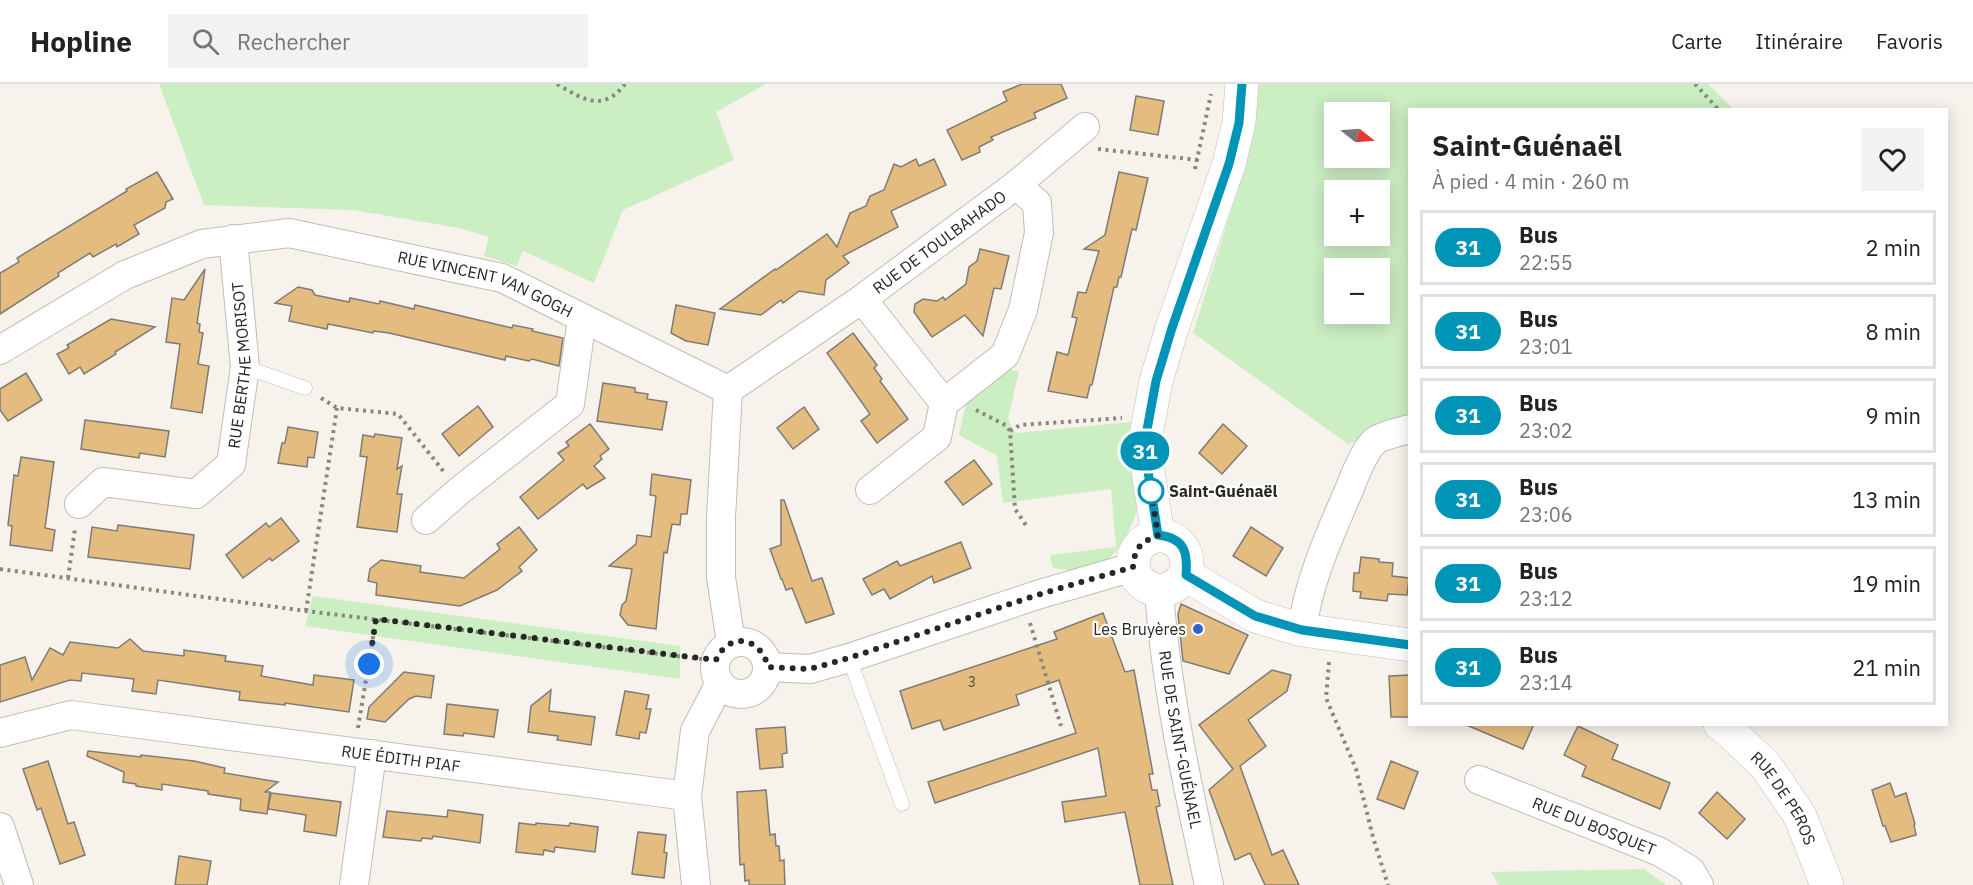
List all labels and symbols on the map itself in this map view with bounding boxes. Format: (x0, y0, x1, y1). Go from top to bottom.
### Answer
north arrow (1324, 102, 1390, 168)
street label: RUE DE TOULBAHADO (868, 186, 1010, 298)
street label: RUE VINCENT VAN GOGH (396, 246, 576, 322)
street label: RUE BERTHE MORISOT (223, 281, 255, 450)
line badge: 31 (1118, 432, 1172, 470)
marker: Saint-Guénaël (1138, 478, 1164, 504)
place label: Saint-Guénaël (1169, 481, 1278, 501)
place label: Les Bruyères (1093, 619, 1186, 639)
marker: Les Bruyères (1191, 622, 1205, 636)
your location (354, 649, 384, 679)
street label: RUE DE SAINT-GUÉNAEL (1155, 649, 1206, 830)
house number: 3 (968, 673, 976, 691)
street label: RUE ÉDITH PIAF (340, 741, 462, 776)
street label: RUE DE PEROS (1747, 747, 1820, 848)
street label: RUE DU BOSQUET (1530, 792, 1659, 859)

